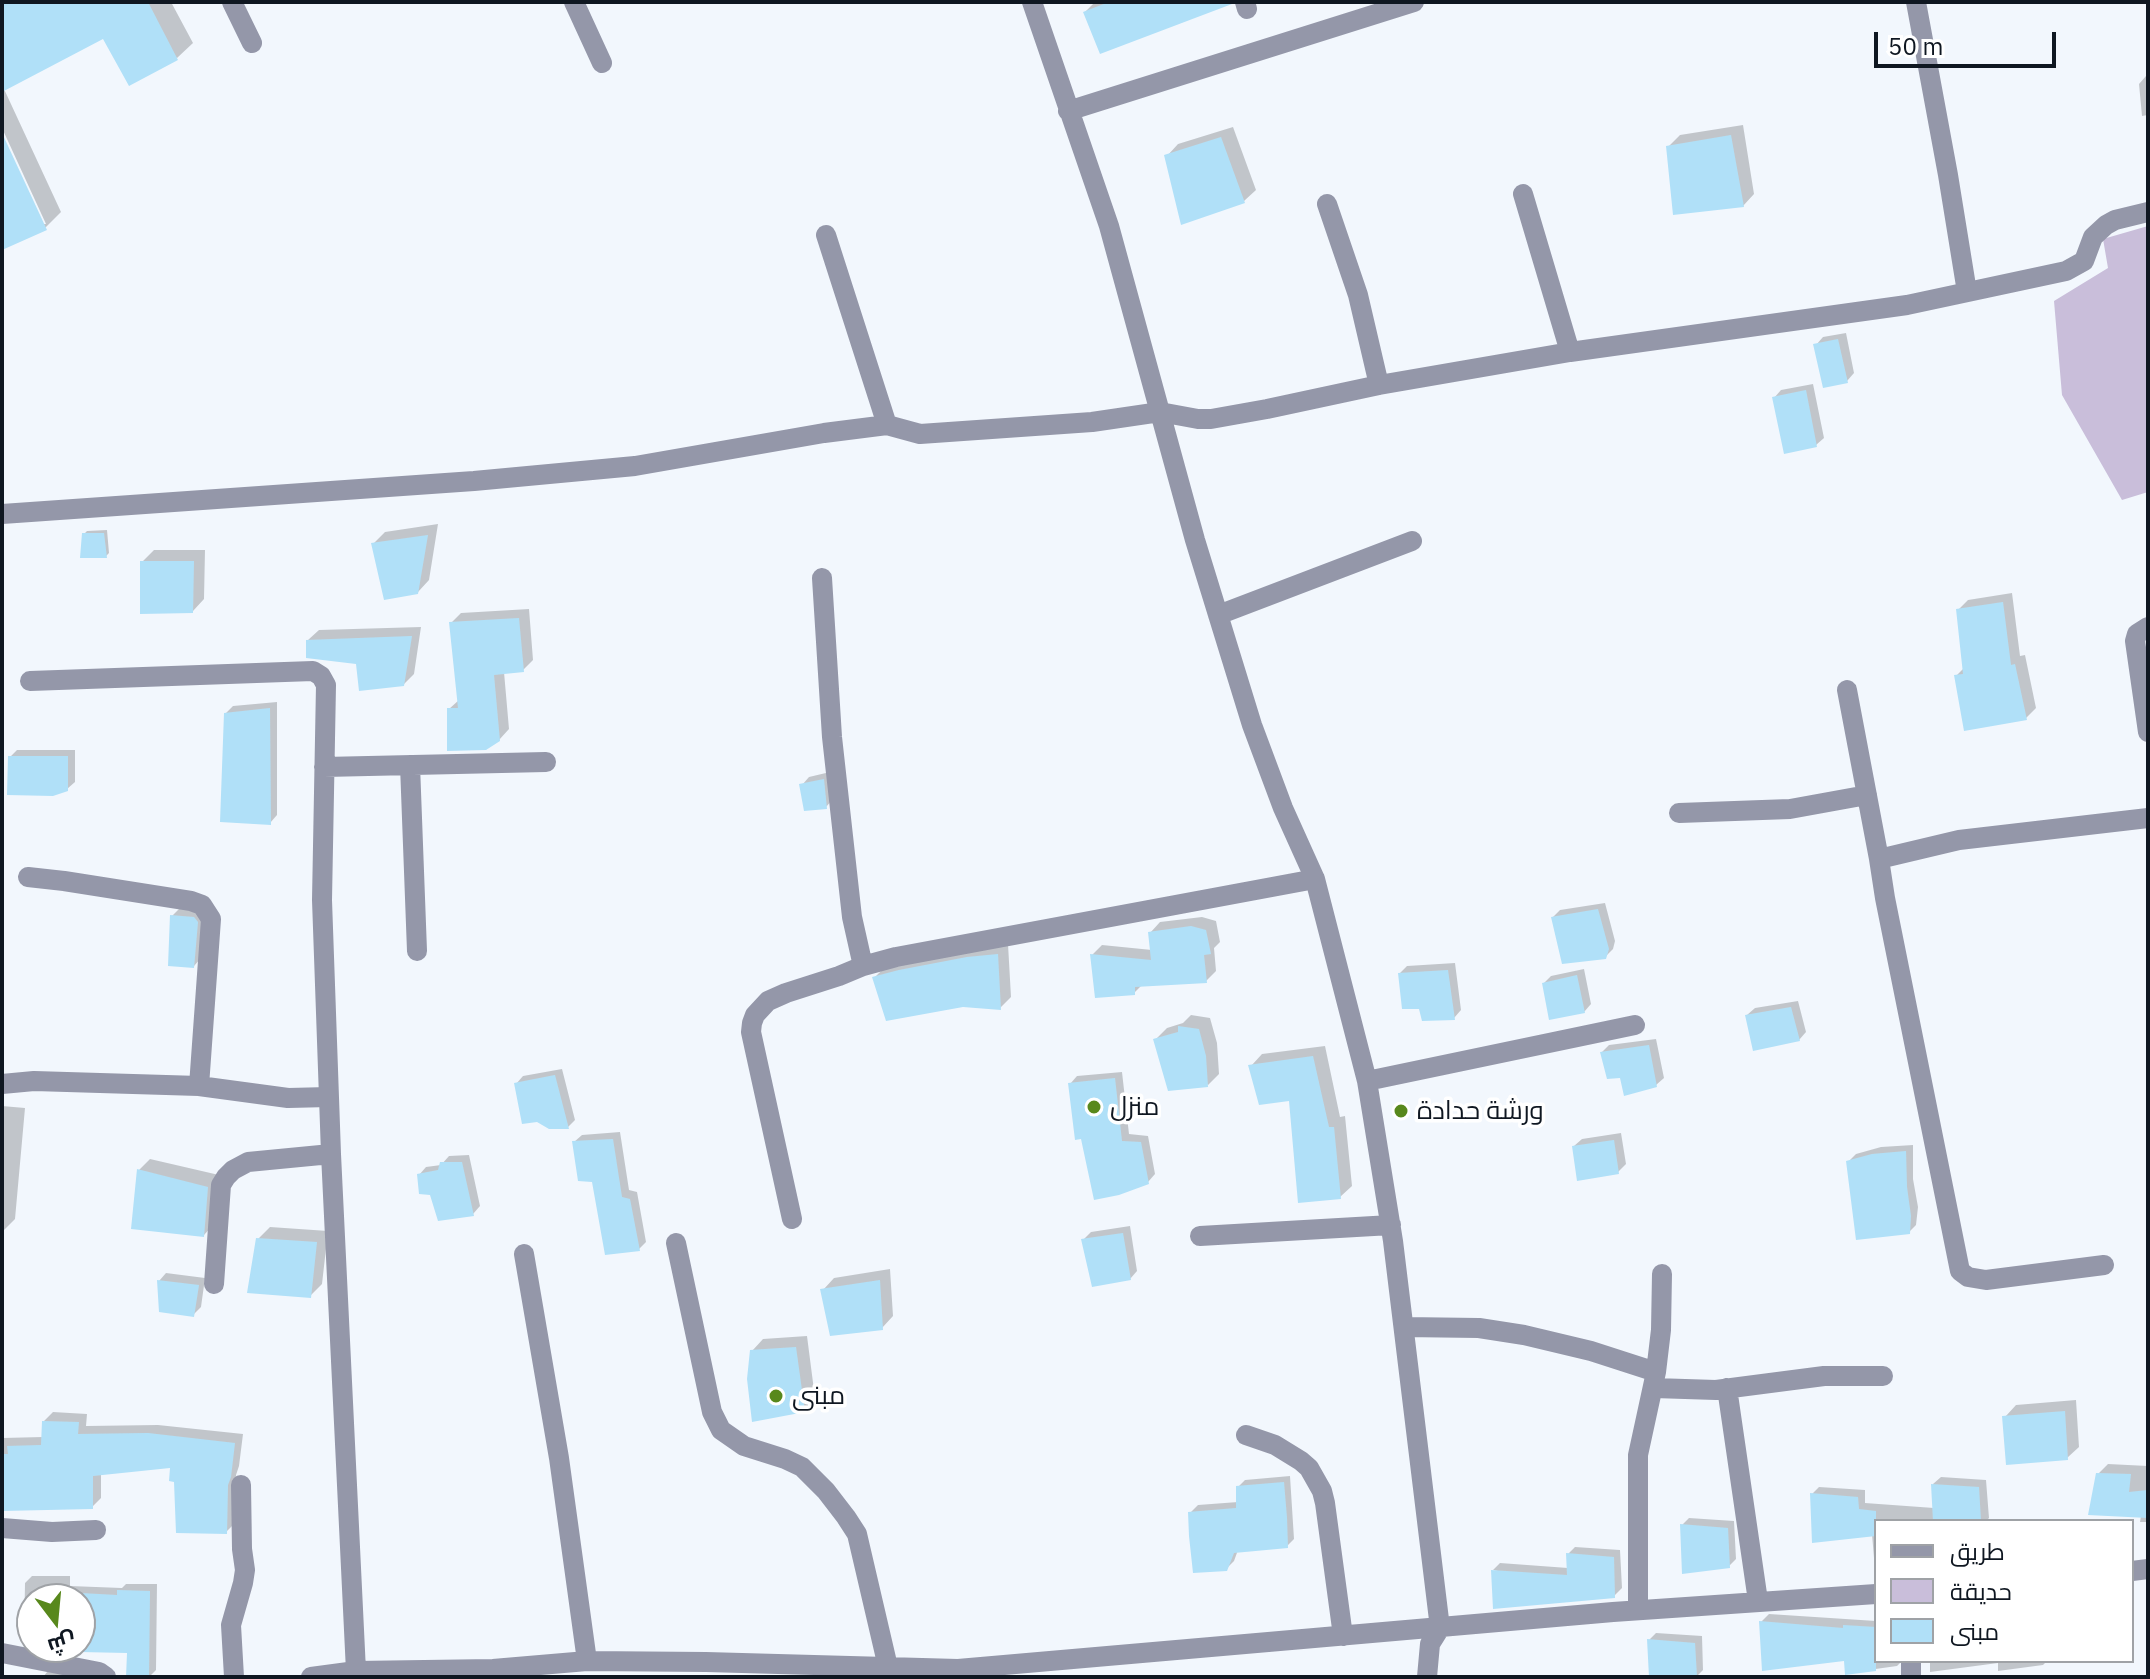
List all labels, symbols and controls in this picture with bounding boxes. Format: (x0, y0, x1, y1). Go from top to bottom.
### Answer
scale bar (1878, 16, 2060, 66)
text: 50 m (1888, 30, 1943, 62)
place label: منزل (1110, 1091, 1159, 1123)
place label: ورشة حدادة (1417, 1095, 1544, 1127)
marker: منزل (1085, 1098, 1103, 1116)
marker: ورشة حدادة (1392, 1102, 1410, 1120)
place label: مبنى (792, 1380, 845, 1412)
marker: مبنى (767, 1387, 785, 1405)
legend (1874, 1519, 2134, 1663)
text: طريق (1950, 1535, 2005, 1567)
text: حديقة (1950, 1575, 2012, 1607)
north arrow (16, 1583, 96, 1663)
text: مبنى (1950, 1615, 1999, 1647)
text: ش (45, 1627, 80, 1662)

